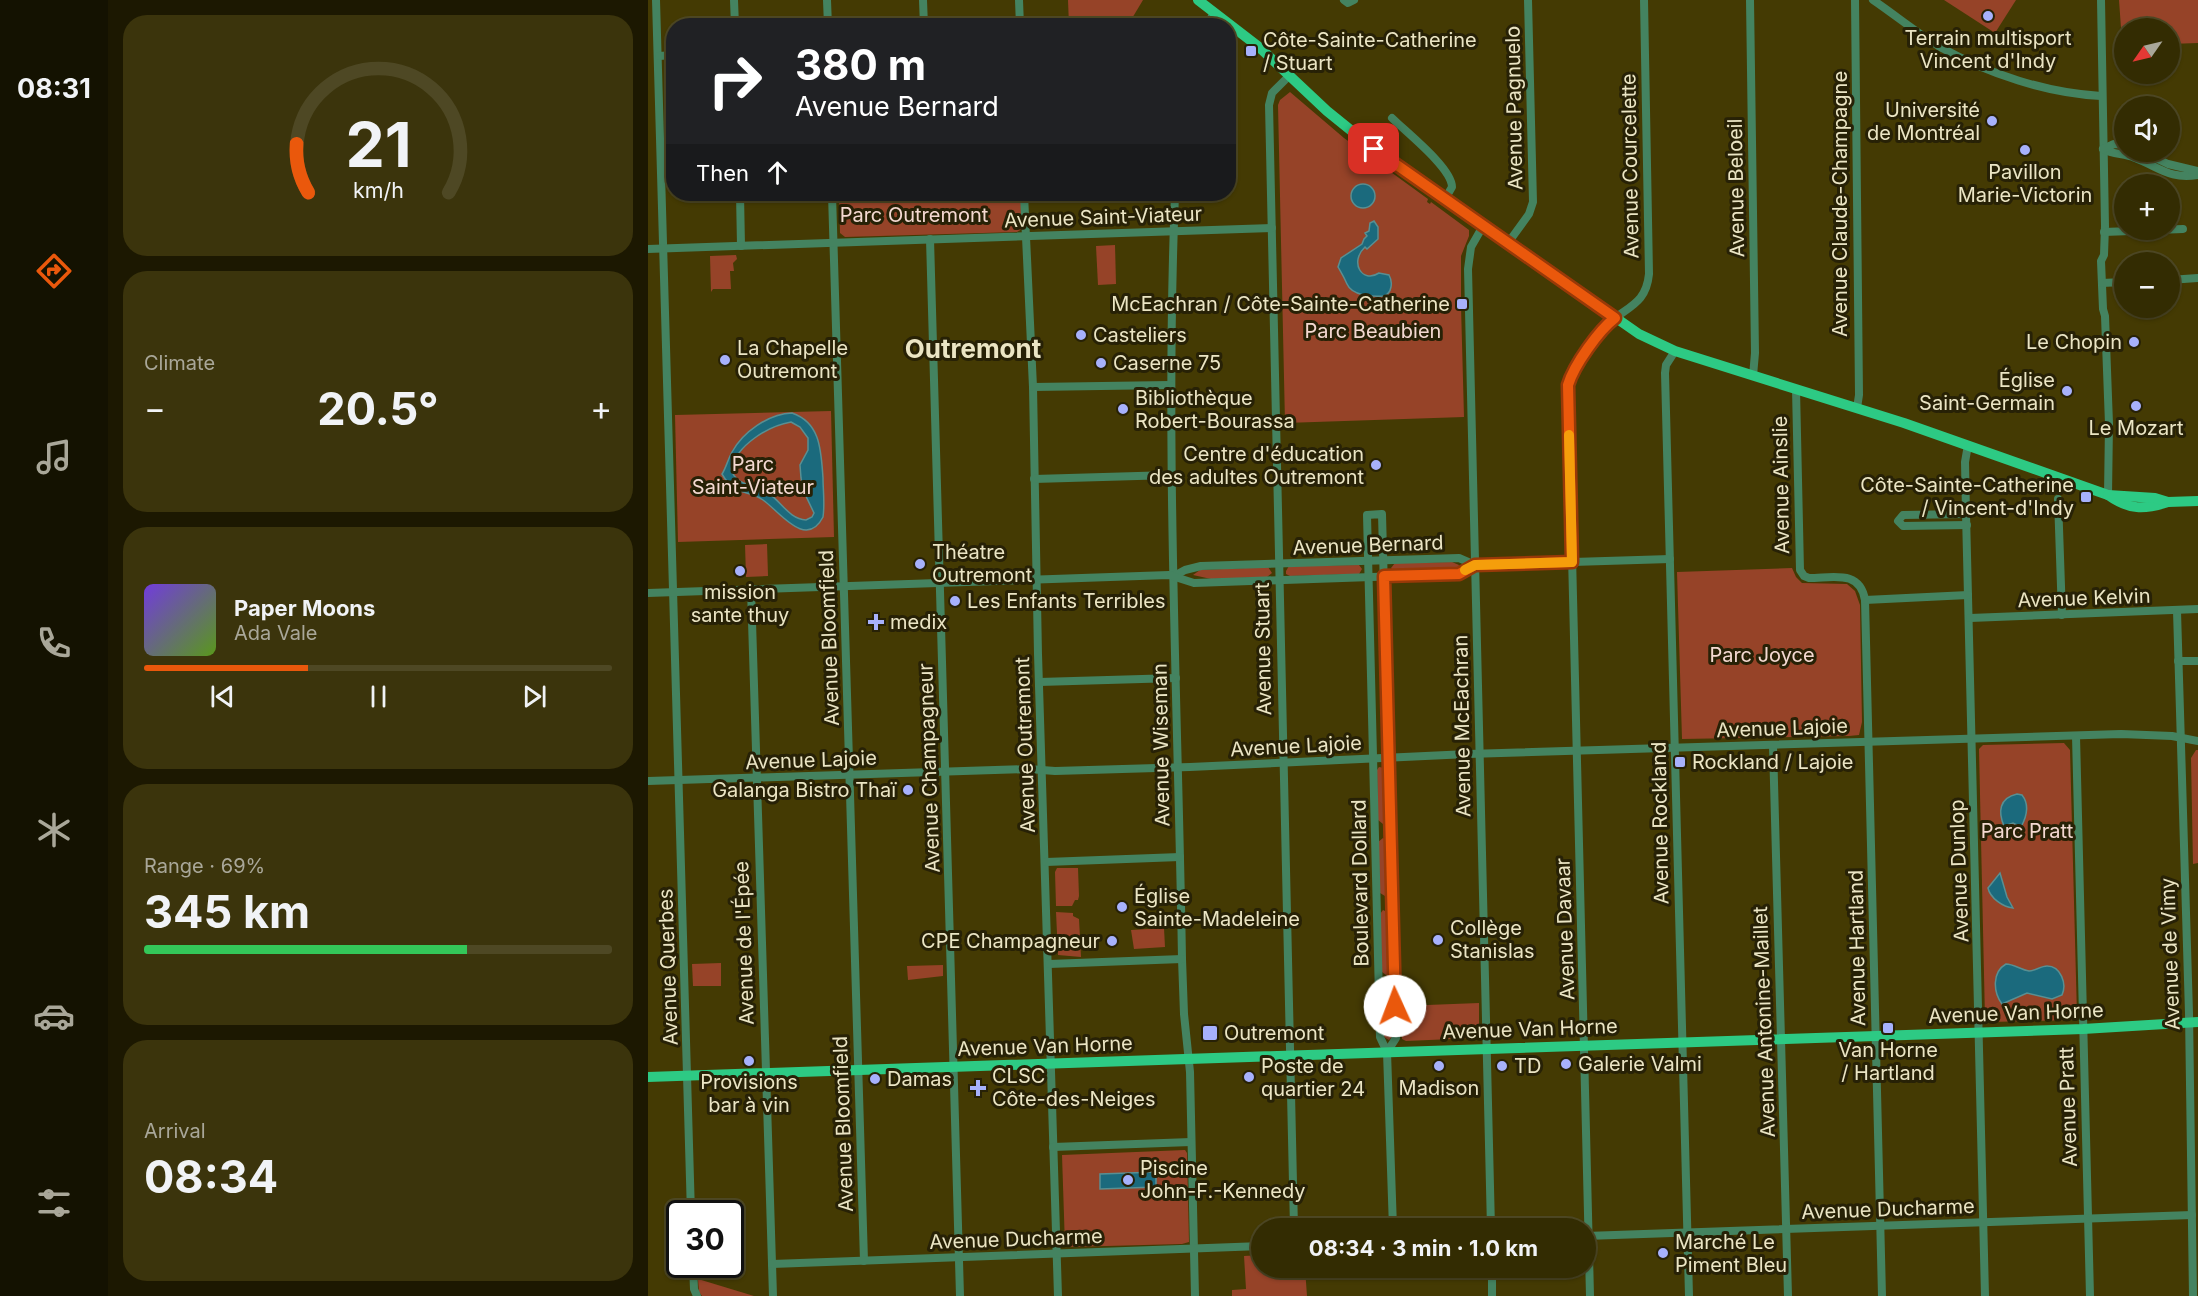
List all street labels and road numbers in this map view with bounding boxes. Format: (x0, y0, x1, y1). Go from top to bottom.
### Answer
street label: Avenue Pagnuelo (1501, 26, 1527, 190)
street label: Avenue Claude-Champagne (1828, 71, 1852, 337)
street label: Avenue Courcelette (1616, 73, 1644, 259)
street label: Avenue Beloeil (1723, 118, 1749, 258)
street label: Avenue Saint-Viateur (1004, 202, 1203, 232)
street label: Avenue Ainslie (1768, 416, 1794, 554)
street label: Avenue Bernard (1292, 530, 1444, 560)
street label: Avenue Bloomfield (814, 549, 844, 727)
street label: Avenue Stuart (1250, 582, 1276, 716)
street label: Avenue Kelvin (2017, 584, 2151, 612)
street label: Avenue McEachran (1448, 635, 1476, 817)
street label: Avenue Outremont (1010, 656, 1040, 834)
street label: Avenue Champagneur (913, 662, 945, 873)
street label: Avenue Wiseman (1148, 663, 1174, 827)
street label: Avenue Lajoie (1716, 714, 1848, 742)
street label: Avenue Lajoie (1230, 731, 1362, 761)
street label: Avenue Rockland (1647, 741, 1673, 905)
street label: Avenue Lajoie (745, 746, 877, 774)
street label: Boulevard Dollard (1347, 799, 1373, 967)
street label: Avenue Dunlop (1945, 799, 1973, 943)
street label: Avenue Davaar (1551, 857, 1579, 1001)
street label: Avenue de l'Épée (728, 861, 759, 1025)
street label: Avenue Hartland (1844, 870, 1870, 1026)
street label: Avenue de Vimy (2155, 877, 2185, 1031)
street label: Avenue Querbes (653, 888, 683, 1046)
street label: Avenue Antonine-Maillet (1748, 906, 1780, 1138)
street label: Avenue Van Horne (1928, 998, 2104, 1028)
street label: Avenue Van Horne (1442, 1014, 1618, 1044)
street label: Avenue Van Horne (957, 1031, 1133, 1061)
street label: Avenue Bloomfield (828, 1035, 858, 1213)
street label: Avenue Pratt (2054, 1046, 2082, 1167)
street label: Avenue Ducharme (1801, 1194, 1975, 1224)
street label: Avenue Ducharme (929, 1224, 1103, 1254)

